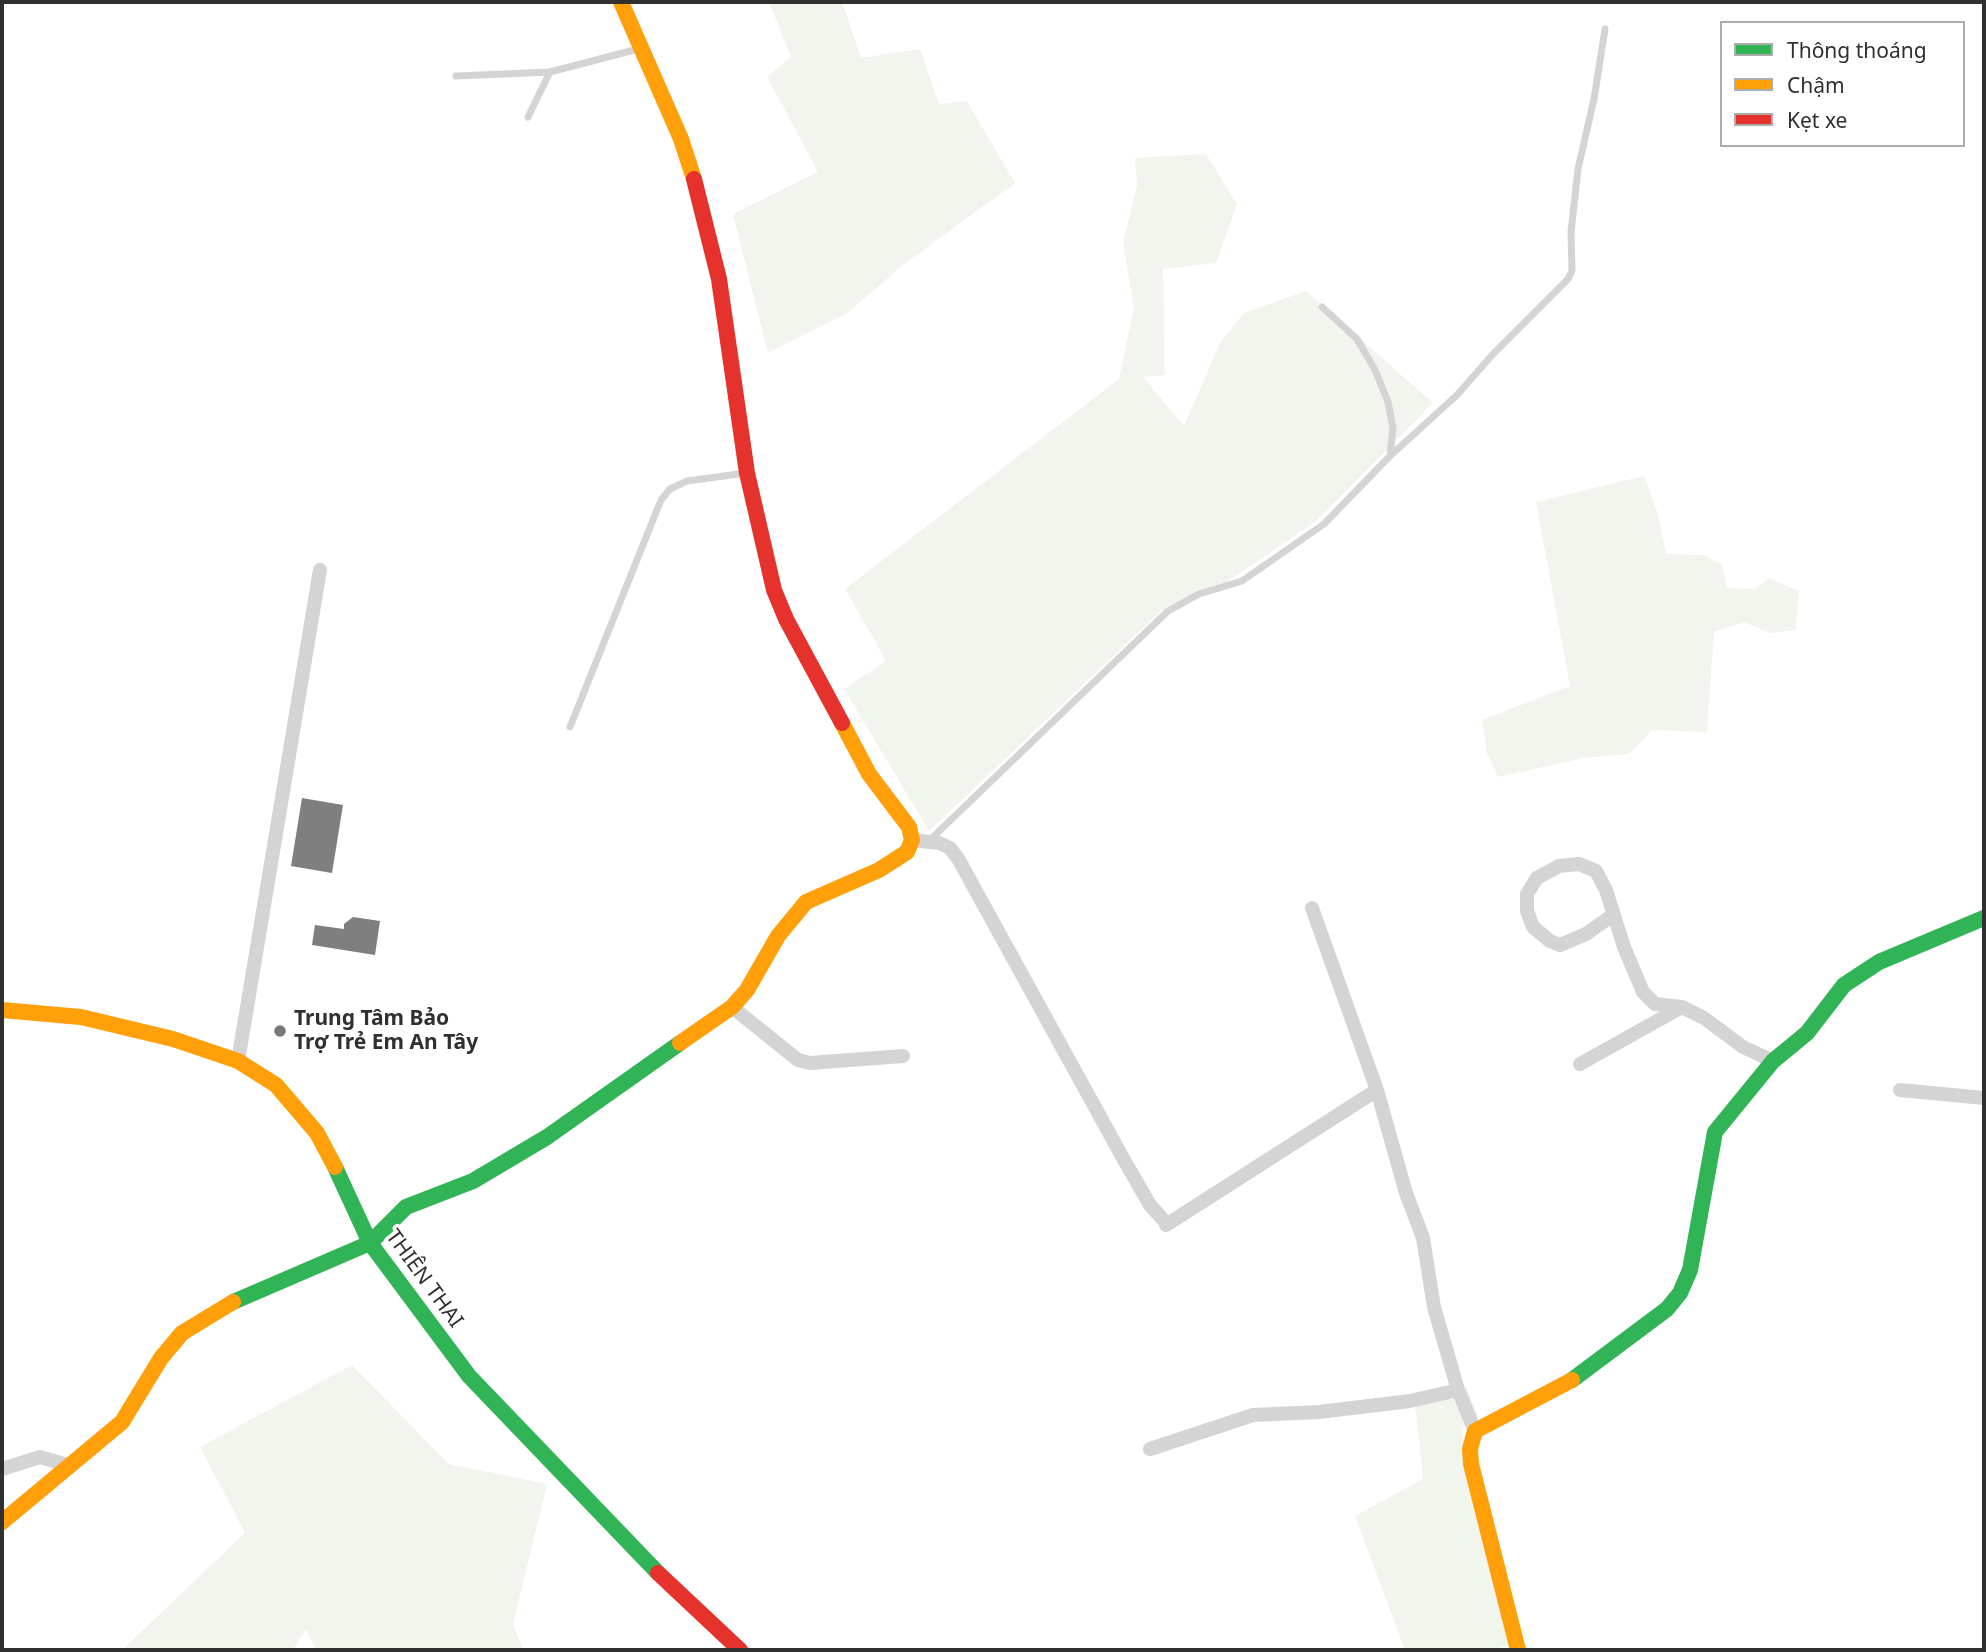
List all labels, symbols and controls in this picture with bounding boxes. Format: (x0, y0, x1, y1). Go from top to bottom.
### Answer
legend (1720, 21, 1965, 147)
text: Thông thoáng (1787, 36, 1927, 64)
text: Chậm (1787, 71, 1845, 99)
text: Kẹt xe (1787, 106, 1847, 134)
place label: Trung Tâm Bảo Trợ Trẻ Em An Tây (294, 1006, 478, 1056)
marker: Trung Tâm Bảo Trợ Trẻ Em An Tây (272, 1023, 288, 1039)
street label: THIÊN THAI (380, 1225, 468, 1333)

